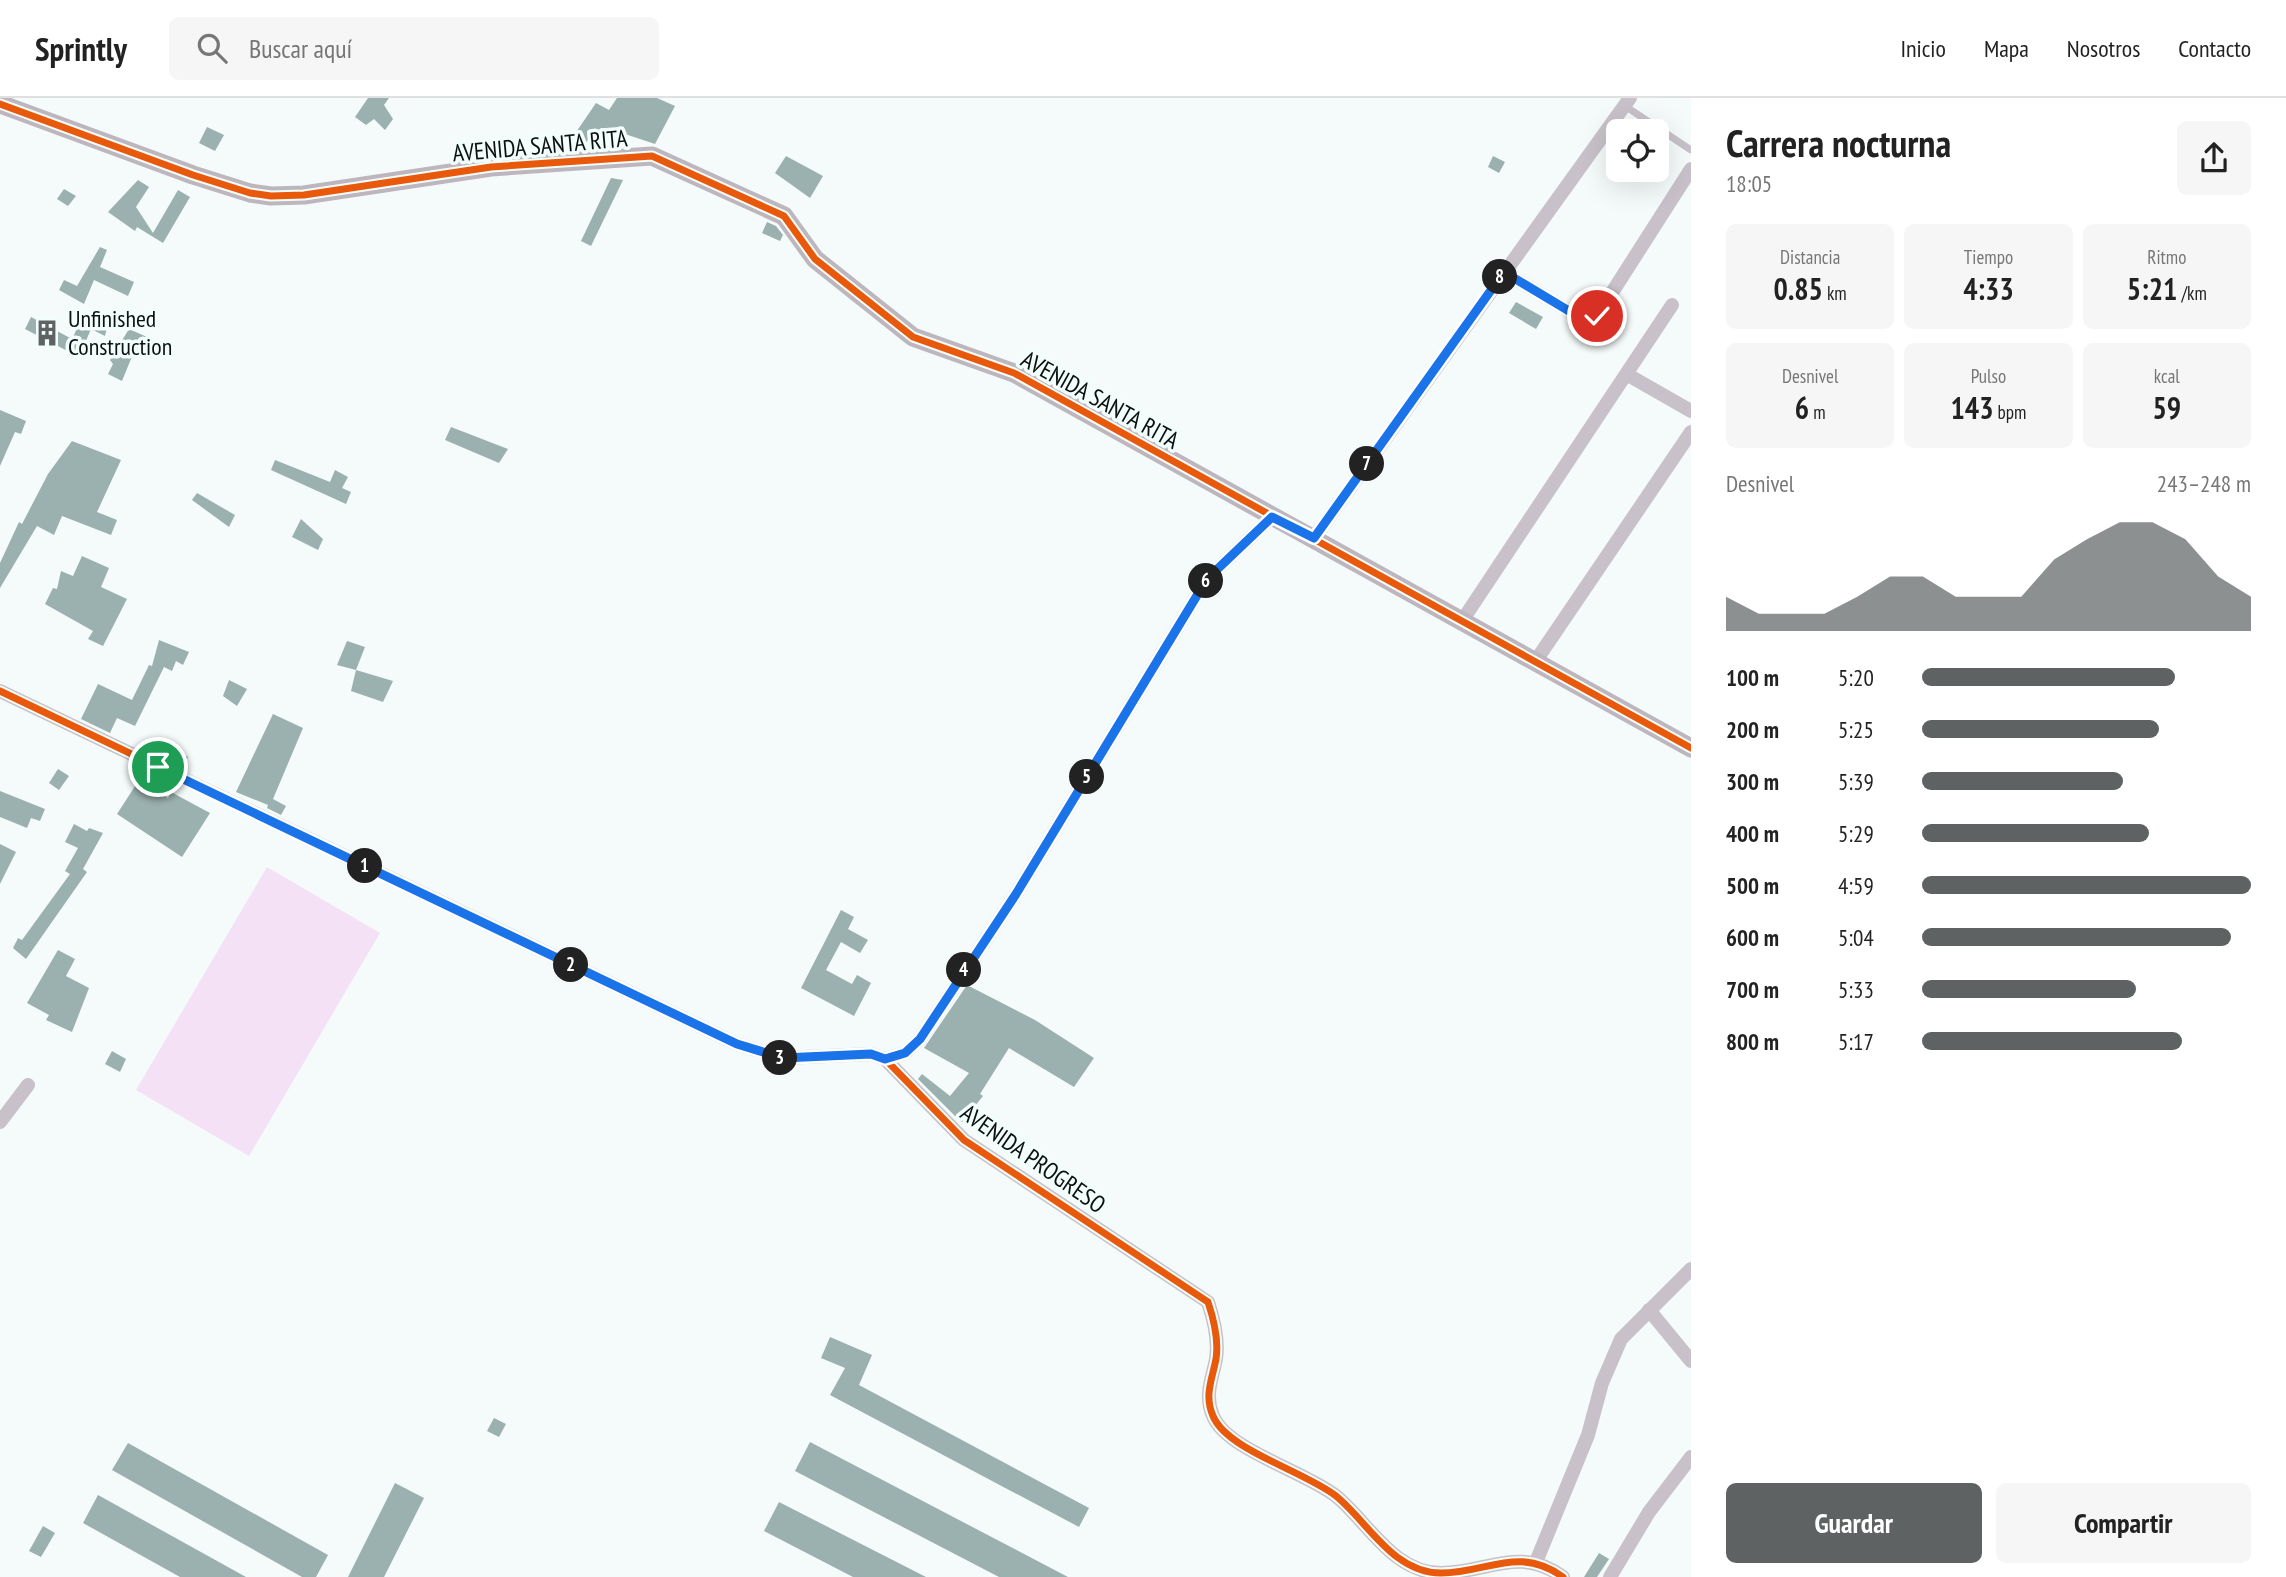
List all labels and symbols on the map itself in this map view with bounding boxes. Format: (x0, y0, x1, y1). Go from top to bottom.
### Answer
street label: AVENIDA SANTA RITA (451, 122, 629, 169)
pin: 8 (1482, 260, 1518, 294)
pin (1567, 286, 1627, 346)
place label: Unfinished Construction (68, 303, 172, 362)
building icon: Unfinished Construction (32, 318, 62, 348)
street label: AVENIDA SANTA RITA (1016, 343, 1185, 456)
pin: 7 (1350, 446, 1384, 482)
pin: 6 (1188, 564, 1224, 598)
pin (128, 737, 188, 797)
pin: 5 (1070, 760, 1104, 794)
pin: 1 (348, 848, 382, 884)
pin: 2 (554, 948, 588, 982)
pin: 4 (946, 952, 982, 988)
pin: 3 (762, 1040, 798, 1076)
street label: AVENIDA PROGRESO (955, 1097, 1112, 1220)

